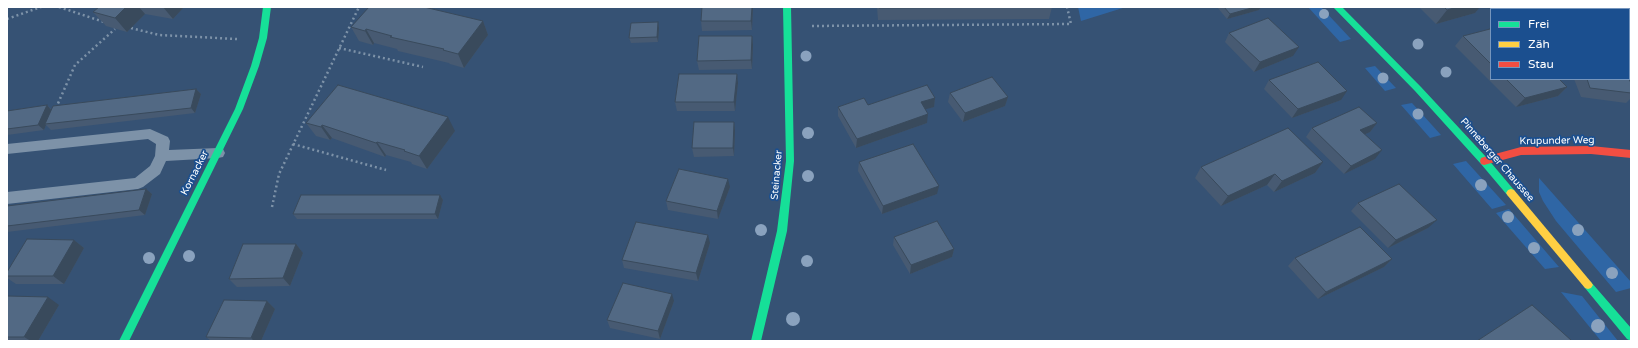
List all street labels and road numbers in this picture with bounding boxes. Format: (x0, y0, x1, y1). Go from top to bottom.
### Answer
street label: Pinneberger Chaussee (1457, 116, 1537, 204)
street label: Krupunder Weg (1519, 134, 1595, 148)
street label: Kornacker (179, 149, 211, 197)
street label: Steinacker (769, 150, 785, 200)

